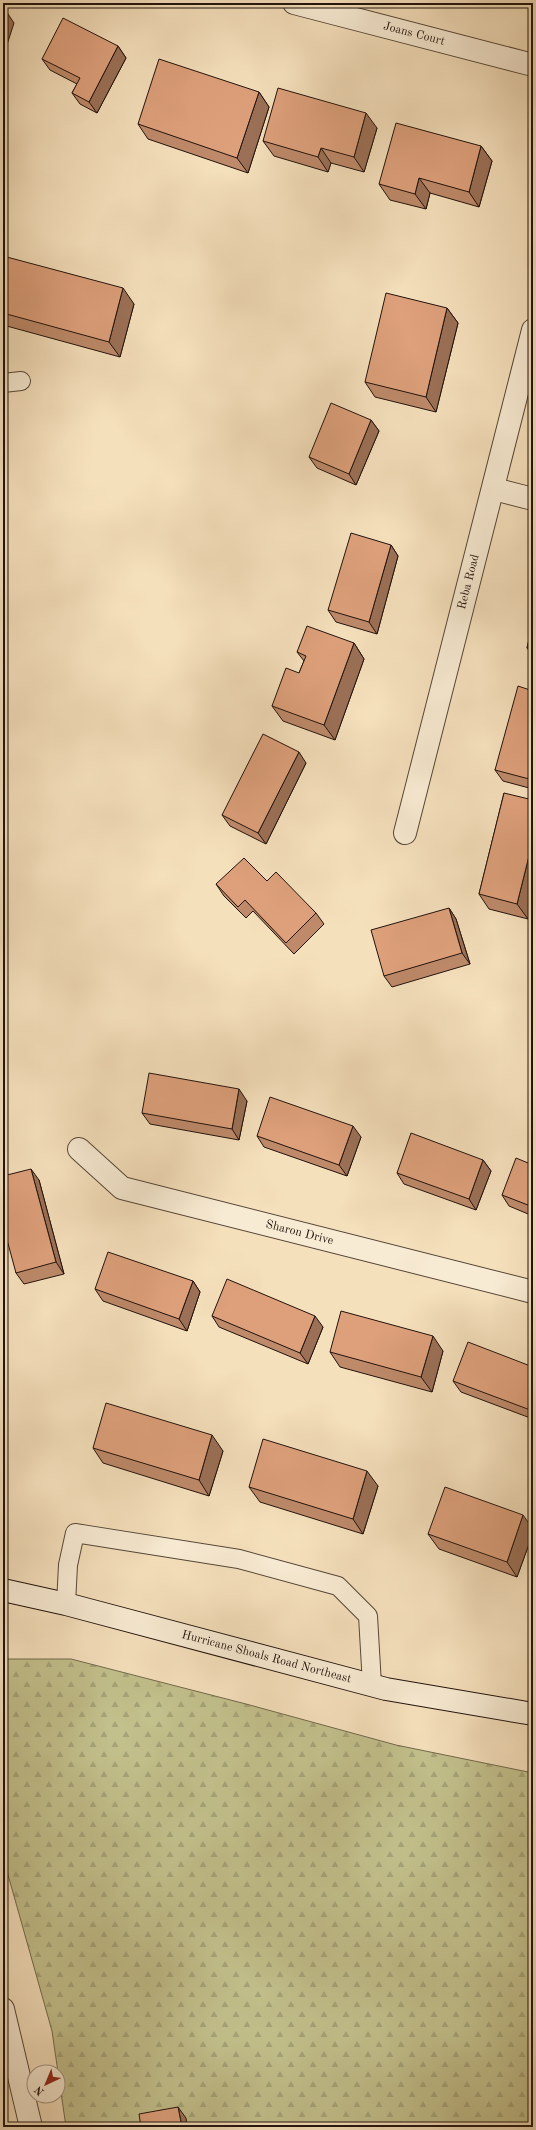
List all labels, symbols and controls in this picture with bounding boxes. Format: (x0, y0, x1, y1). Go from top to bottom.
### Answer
street label: Joans Court (382, 20, 446, 48)
street label: Reba Road (456, 553, 482, 611)
street label: Sharon Drive (264, 1219, 335, 1247)
street label: Hurricane Shoals Road Northeast (180, 1629, 353, 1686)
north arrow (26, 2064, 66, 2104)
text: N (33, 2083, 47, 2097)

